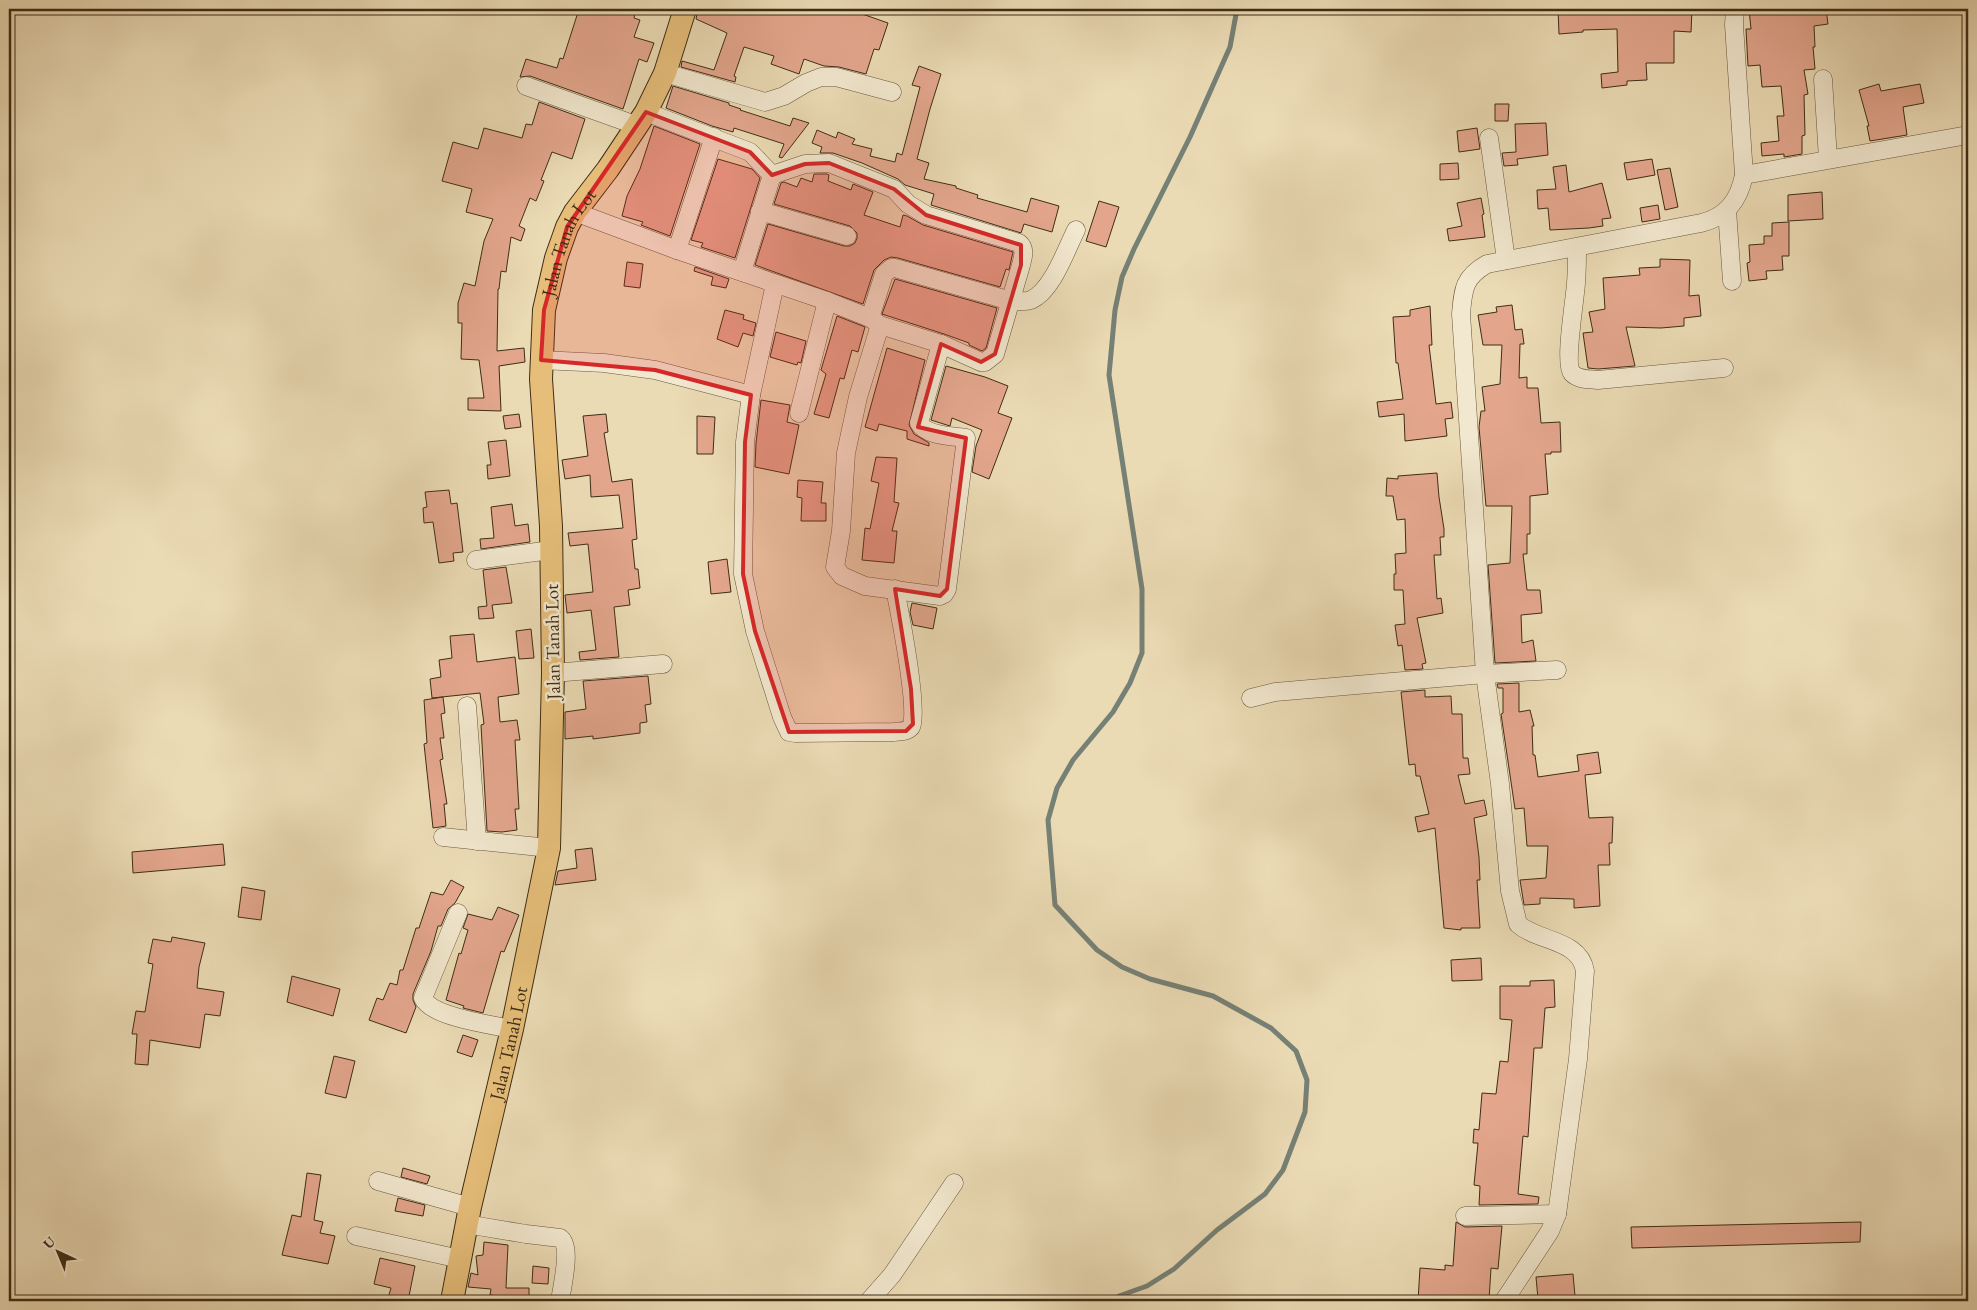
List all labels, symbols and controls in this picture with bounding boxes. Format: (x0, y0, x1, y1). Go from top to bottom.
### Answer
street label: Jalan Tanah Lot (535, 183, 602, 301)
street label: Jalan Tanah Lot (539, 584, 566, 702)
street label: Jalan Tanah Lot (483, 984, 533, 1105)
north arrow (32, 1228, 82, 1278)
text: U (39, 1232, 59, 1253)

